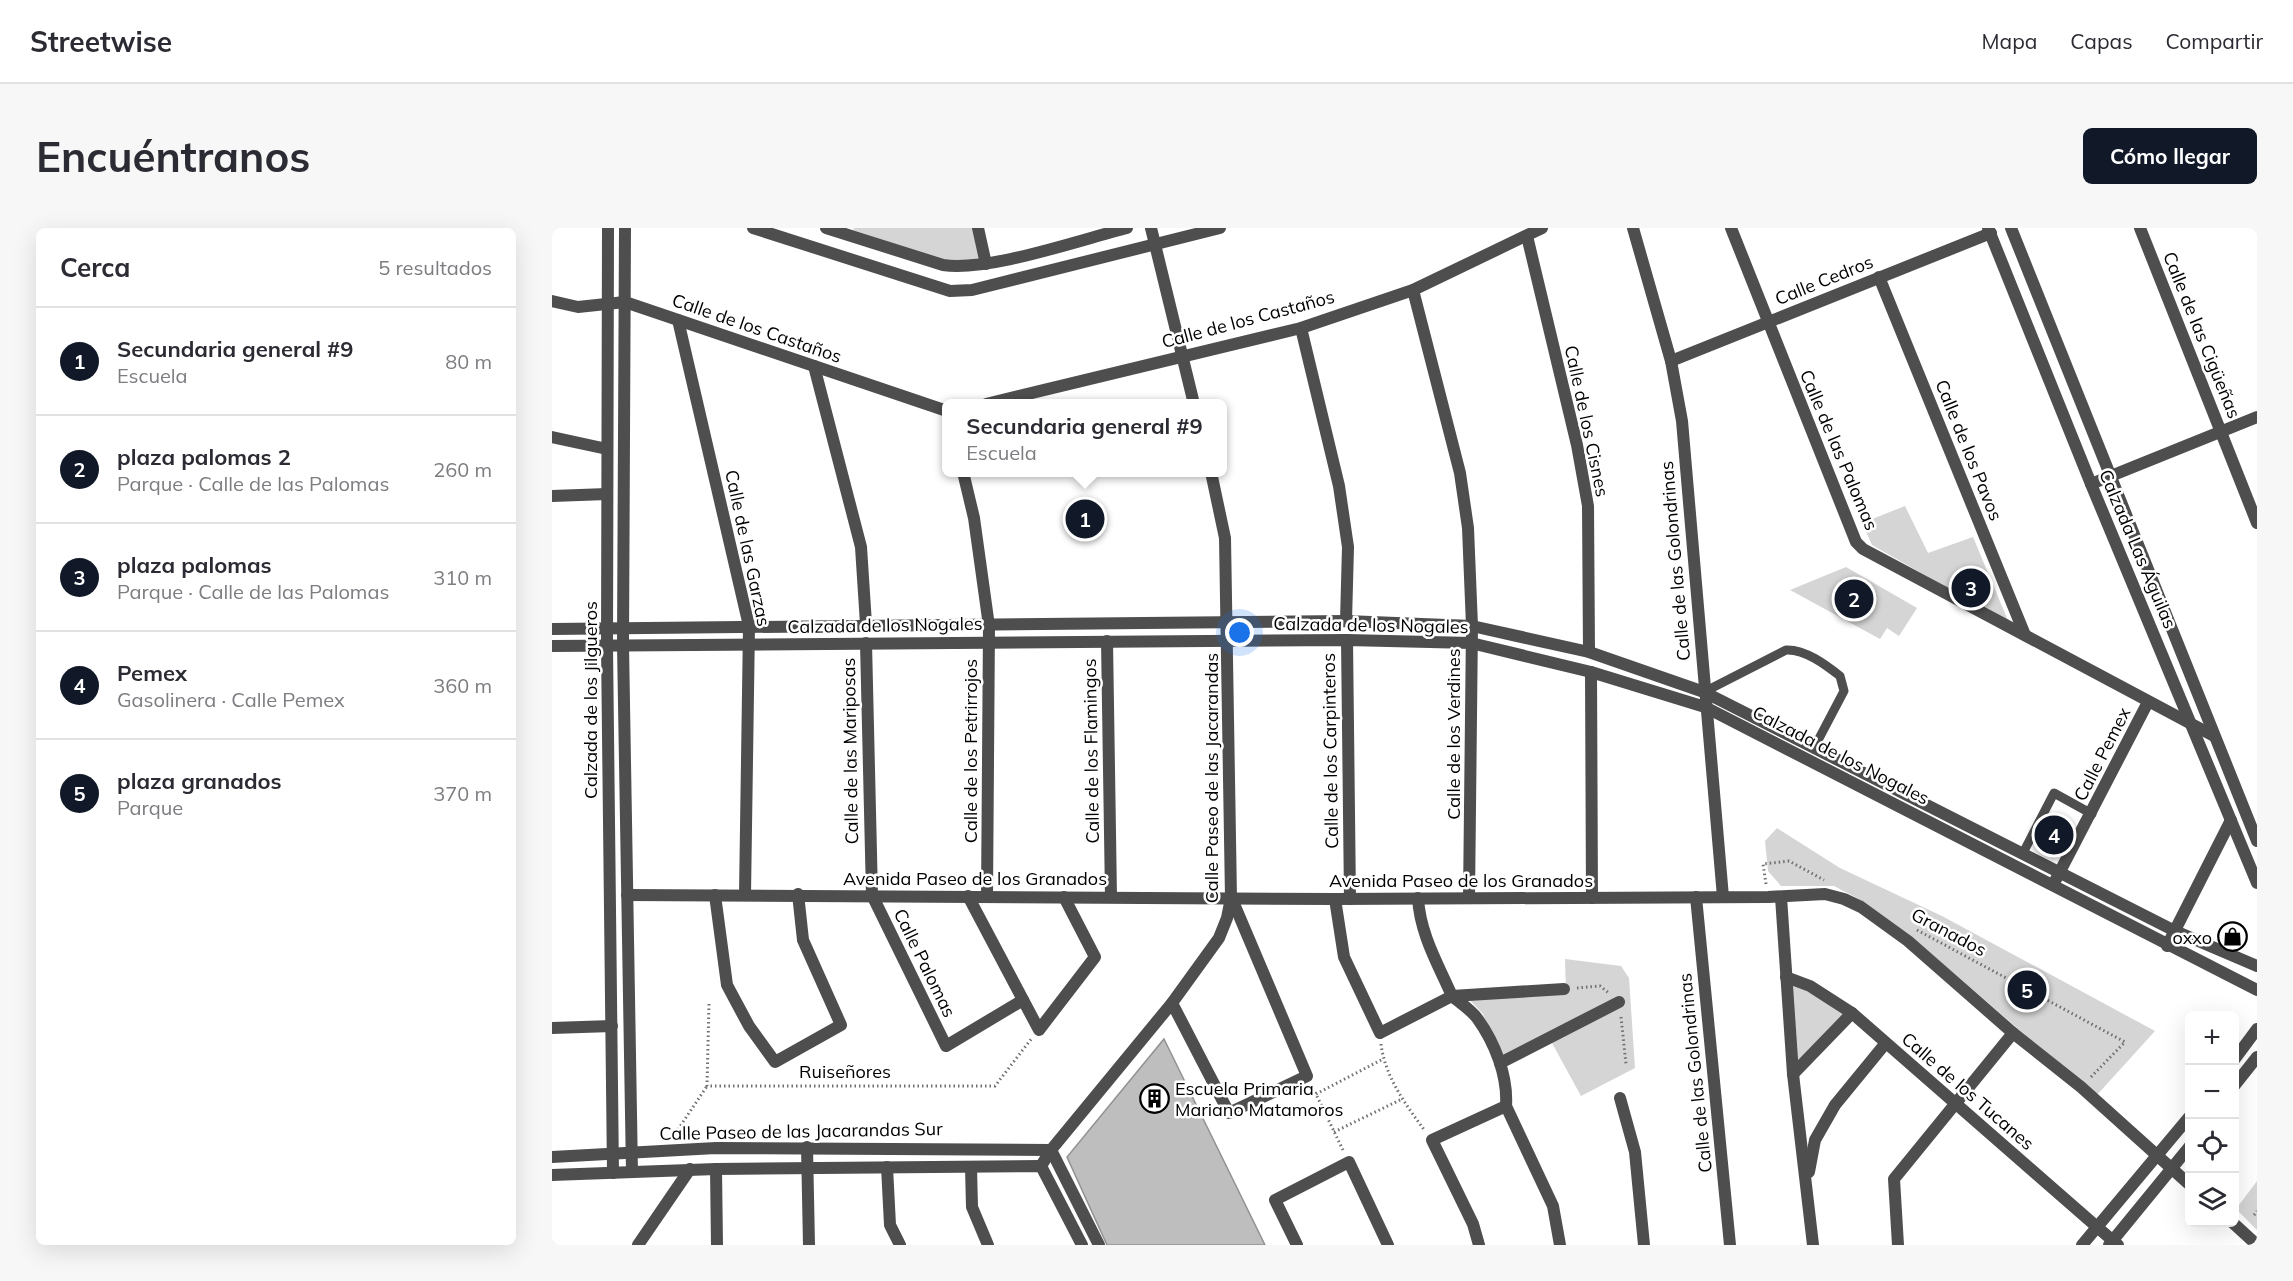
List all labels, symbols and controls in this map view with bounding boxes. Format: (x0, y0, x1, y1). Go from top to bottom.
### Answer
text: Streetwise (30, 24, 172, 59)
text: Mapa (1982, 28, 2037, 54)
text: Capas (2070, 28, 2133, 54)
text: Compartir (2166, 28, 2263, 54)
button: Cómo llegar (2083, 128, 2257, 184)
text: Encuéntranos (36, 130, 310, 183)
street label: Calle de las Cigüeñas (2158, 248, 2246, 422)
street label: Calle Cedros (1772, 250, 1876, 310)
text: Cerca (60, 251, 130, 284)
text: 5 resultados (378, 255, 492, 280)
street label: Calle de los Castaños (1159, 285, 1337, 353)
street label: Calle de los Castaños (669, 288, 845, 368)
text: Secundaria general #9 (117, 335, 353, 363)
street label: Calle de los Cisnes (1560, 343, 1614, 499)
text: 1 (74, 349, 86, 374)
text: 80 m (445, 349, 492, 374)
text: Escuela (117, 363, 188, 388)
street label: Calle de las Palomas (1795, 366, 1883, 534)
street label: Calle de los Pavos (1930, 376, 2008, 524)
popup (942, 399, 1227, 477)
text: Secundaria general #9 (966, 412, 1203, 440)
text: Escuela (966, 440, 1037, 465)
text: plaza palomas 2 (117, 443, 291, 471)
text: 2 (74, 457, 86, 482)
text: 260 m (433, 457, 492, 482)
street label: Calle de las Golondrinas (1655, 460, 1695, 662)
street label: Calzada Las Águilas (2094, 466, 2182, 632)
street label: Calle de las Garzas (720, 468, 776, 628)
text: Parque · Calle de las Palomas (117, 471, 389, 496)
pin: 1 (1066, 496, 1104, 542)
text: plaza palomas (117, 551, 272, 579)
text: 3 (74, 565, 86, 590)
text: 310 m (433, 565, 492, 590)
pin: 3 (1952, 566, 1990, 610)
pin: 2 (1834, 576, 1874, 622)
text: Parque · Calle de las Palomas (117, 579, 389, 604)
street label: Calzada de los Jilgueros (579, 601, 602, 799)
street label: Calzada de los Nogales (787, 612, 983, 638)
street label: Calzada de los Nogales (1273, 612, 1469, 638)
your location (1225, 618, 1254, 647)
street label: Calle de los Verdines (1442, 648, 1465, 820)
street label: Calle Paseo de las Jacarandas (1200, 653, 1223, 903)
street label: Calle de los Carpinteros (1317, 653, 1343, 849)
street label: Calle de las Mariposas (837, 657, 863, 845)
street label: Calle de los Flamingos (1078, 658, 1104, 844)
text: Pemex (117, 659, 187, 687)
street label: Calle de los Petrirrojos (959, 659, 982, 843)
text: 4 (74, 673, 86, 698)
text: 360 m (433, 673, 492, 698)
text: Gasolinera · Calle Pemex (117, 687, 345, 712)
street label: Calzada de los Nogales (1749, 700, 1933, 810)
street label: Calle Pemex (2069, 703, 2136, 805)
text: plaza granados (117, 767, 282, 795)
text: 5 (74, 781, 86, 806)
text: 370 m (433, 781, 492, 806)
text: Parque (117, 795, 183, 820)
pin: 4 (2034, 812, 2074, 858)
street label: Avenida Paseo de los Granados (843, 867, 1107, 890)
street label: Avenida Paseo de los Granados (1329, 869, 1593, 892)
street label: Granados (1908, 903, 1991, 961)
street label: Calle Palomas (889, 905, 961, 1021)
shop icon: oxxo (2217, 921, 2249, 953)
place label: oxxo (2173, 926, 2212, 949)
pin: 5 (2008, 968, 2046, 1012)
street label: Calle de las Golondrinas (1673, 972, 1717, 1174)
map controls (2185, 1011, 2239, 1227)
button: + (2185, 1011, 2239, 1065)
street label: Calle de los Tucanes (1897, 1027, 2039, 1155)
street label: Ruiseñores (799, 1060, 891, 1083)
button: − (2185, 1065, 2239, 1119)
place label: Escuela Primaria Mariano Matamoros (1175, 1077, 1344, 1121)
building icon: Escuela Primaria Mariano Matamoros (1138, 1082, 1170, 1114)
street label: Calle Paseo de las Jacarandas Sur (659, 1117, 943, 1145)
button: locate (2185, 1119, 2239, 1173)
button: layers (2185, 1173, 2239, 1227)

